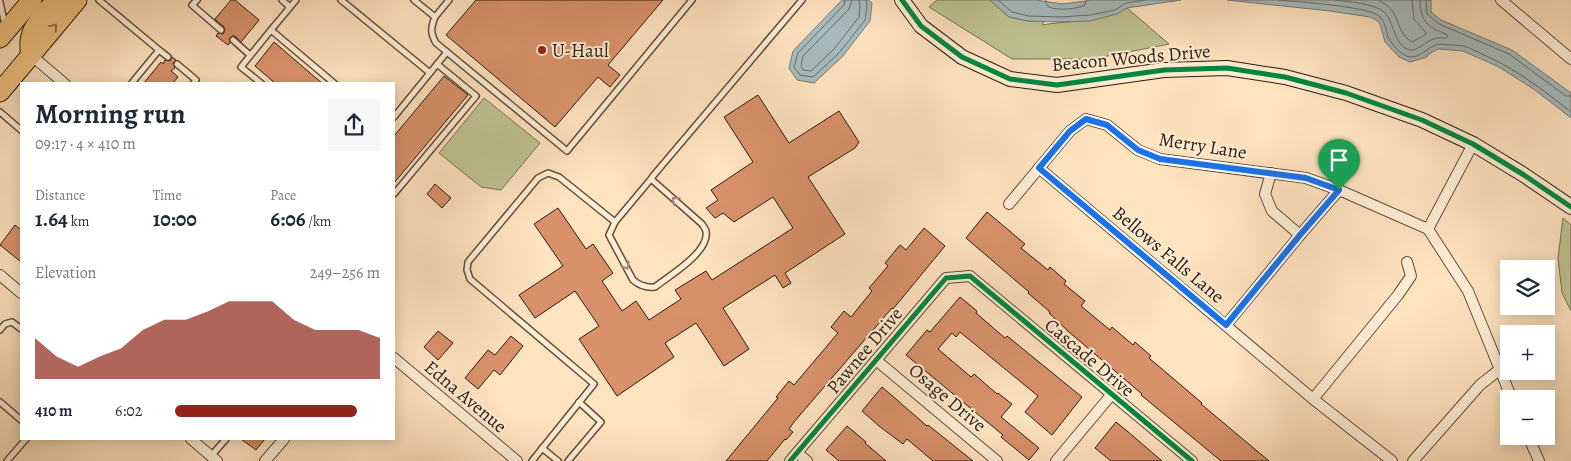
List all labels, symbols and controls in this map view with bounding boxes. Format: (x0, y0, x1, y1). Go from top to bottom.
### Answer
one-way arrow (48, 24, 57, 33)
place label: U-Haul (552, 38, 609, 64)
street label: Beacon Woods Drive (1051, 38, 1212, 78)
marker: U-Haul (536, 44, 548, 56)
text: Morning run (35, 95, 185, 133)
button: share (328, 99, 380, 151)
street label: Merry Lane (1157, 126, 1249, 166)
text: 09:17 · 4 × 410 m (35, 133, 136, 155)
pin (1318, 139, 1360, 190)
icon: arrive (1325, 146, 1353, 174)
text: Distance (35, 186, 85, 205)
text: Time (153, 186, 182, 205)
text: Pace (270, 186, 296, 205)
one-way arrow (671, 197, 680, 206)
street label: Bellows Falls Lane (1107, 200, 1230, 309)
text: 1.64 (35, 205, 68, 233)
text: 10:00 (153, 205, 197, 233)
text: 6:06 (270, 205, 306, 233)
text: km (68, 212, 89, 231)
text: /km (306, 212, 332, 231)
one-way arrow (620, 260, 630, 269)
map controls (1500, 260, 1555, 445)
button: layers (1500, 260, 1555, 315)
text: Elevation (35, 262, 96, 284)
text: 249–256 m (310, 262, 380, 284)
street label: Pawnee Drive (821, 302, 909, 400)
street label: Cascade Drive (1039, 312, 1140, 403)
button: + (1500, 325, 1555, 380)
street label: Edna Avenue (418, 354, 512, 439)
street label: Osage Drive (903, 358, 992, 438)
button: − (1500, 390, 1555, 445)
text: 410 m (35, 400, 73, 422)
text: 6:02 (115, 400, 142, 422)

